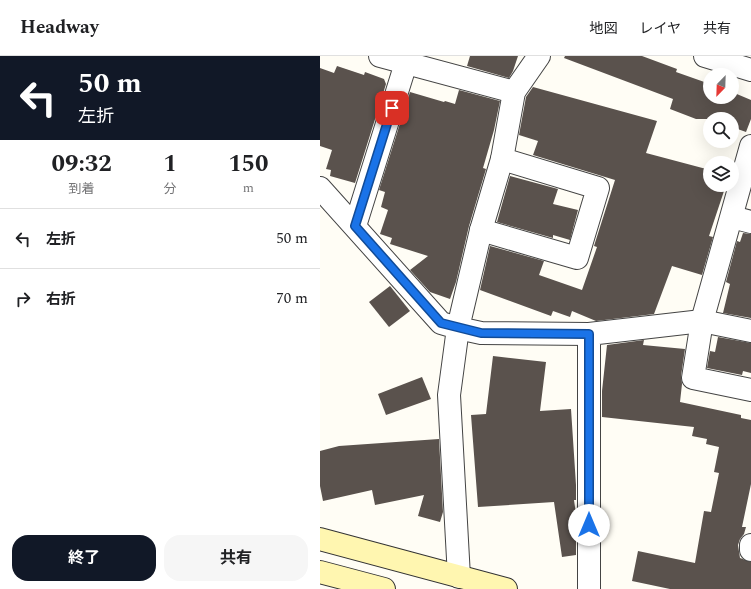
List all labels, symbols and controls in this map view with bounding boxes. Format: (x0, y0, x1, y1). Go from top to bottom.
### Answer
text: Headway (20, 13, 99, 42)
text: 地図 (589, 18, 617, 39)
text: レイヤ (639, 18, 681, 39)
text: 共有 (703, 18, 731, 39)
text: 50 m (78, 62, 142, 105)
north arrow (703, 68, 739, 104)
map controls (703, 68, 739, 192)
icon: left (12, 72, 64, 124)
pin (375, 91, 409, 125)
icon: arrive (381, 97, 403, 119)
text: 左折 (78, 103, 114, 130)
button: search (703, 112, 739, 148)
text: 09:32 (51, 146, 112, 182)
text: 1 (163, 146, 177, 182)
text: 150 (228, 146, 269, 182)
button: layers (703, 156, 739, 192)
text: m (243, 178, 254, 198)
text: 到着 (69, 179, 95, 199)
text: 分 (163, 179, 176, 199)
text: 50 m (276, 227, 308, 250)
icon: left (12, 228, 34, 250)
text: 左折 (46, 228, 76, 251)
text: 70 m (276, 287, 308, 310)
icon: right (12, 288, 34, 310)
text: 右折 (46, 288, 76, 311)
position arrow (568, 504, 610, 546)
button: 終了 (12, 535, 156, 581)
button: 共有 (164, 535, 308, 581)

